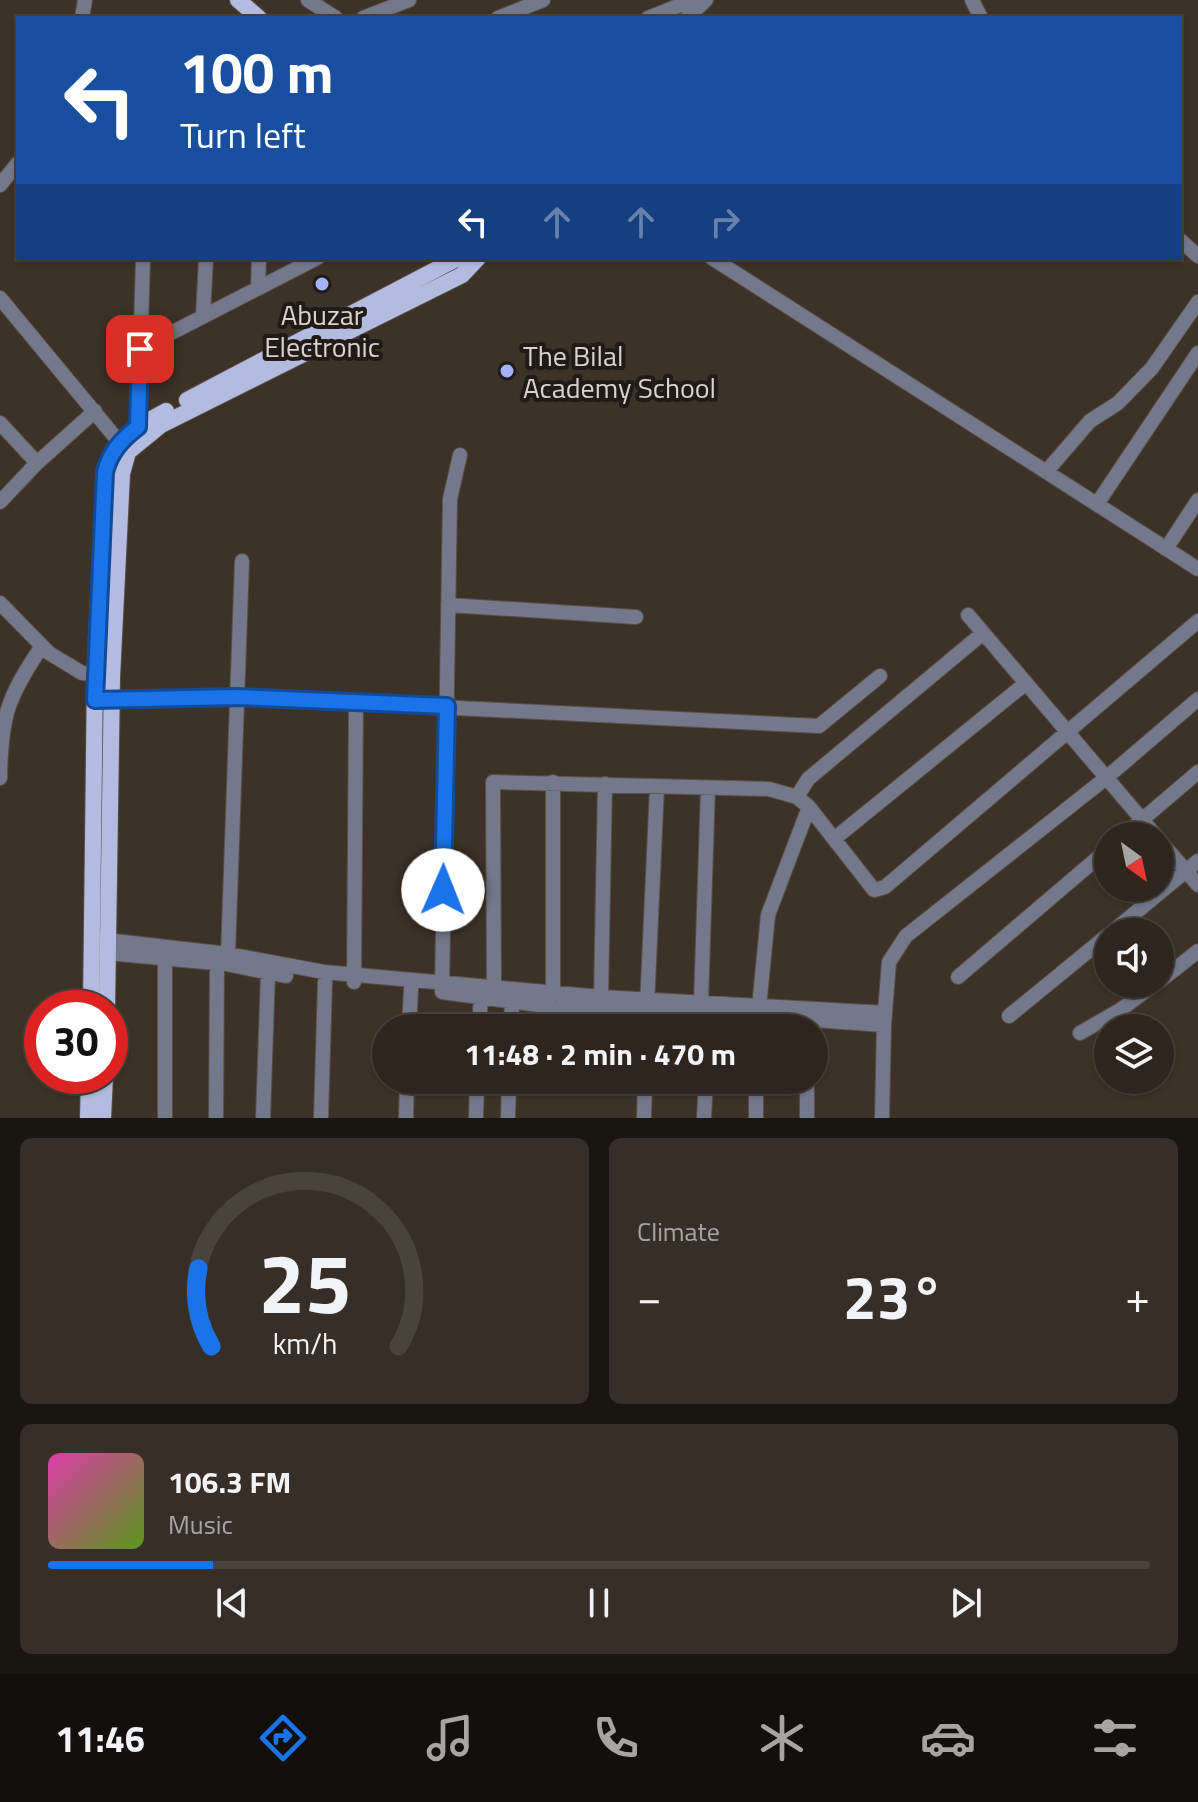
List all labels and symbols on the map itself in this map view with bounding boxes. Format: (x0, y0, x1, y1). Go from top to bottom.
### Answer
marker: Abuzar Electronic (313, 275, 331, 293)
place label: Abuzar Electronic (264, 293, 380, 368)
pin (106, 315, 174, 383)
place label: The Bilal Academy School (523, 334, 716, 409)
marker: The Bilal Academy School (498, 362, 516, 380)
north arrow (1094, 822, 1174, 902)
position arrow (401, 848, 485, 932)
speed limit sign: 30 (24, 990, 128, 1094)

